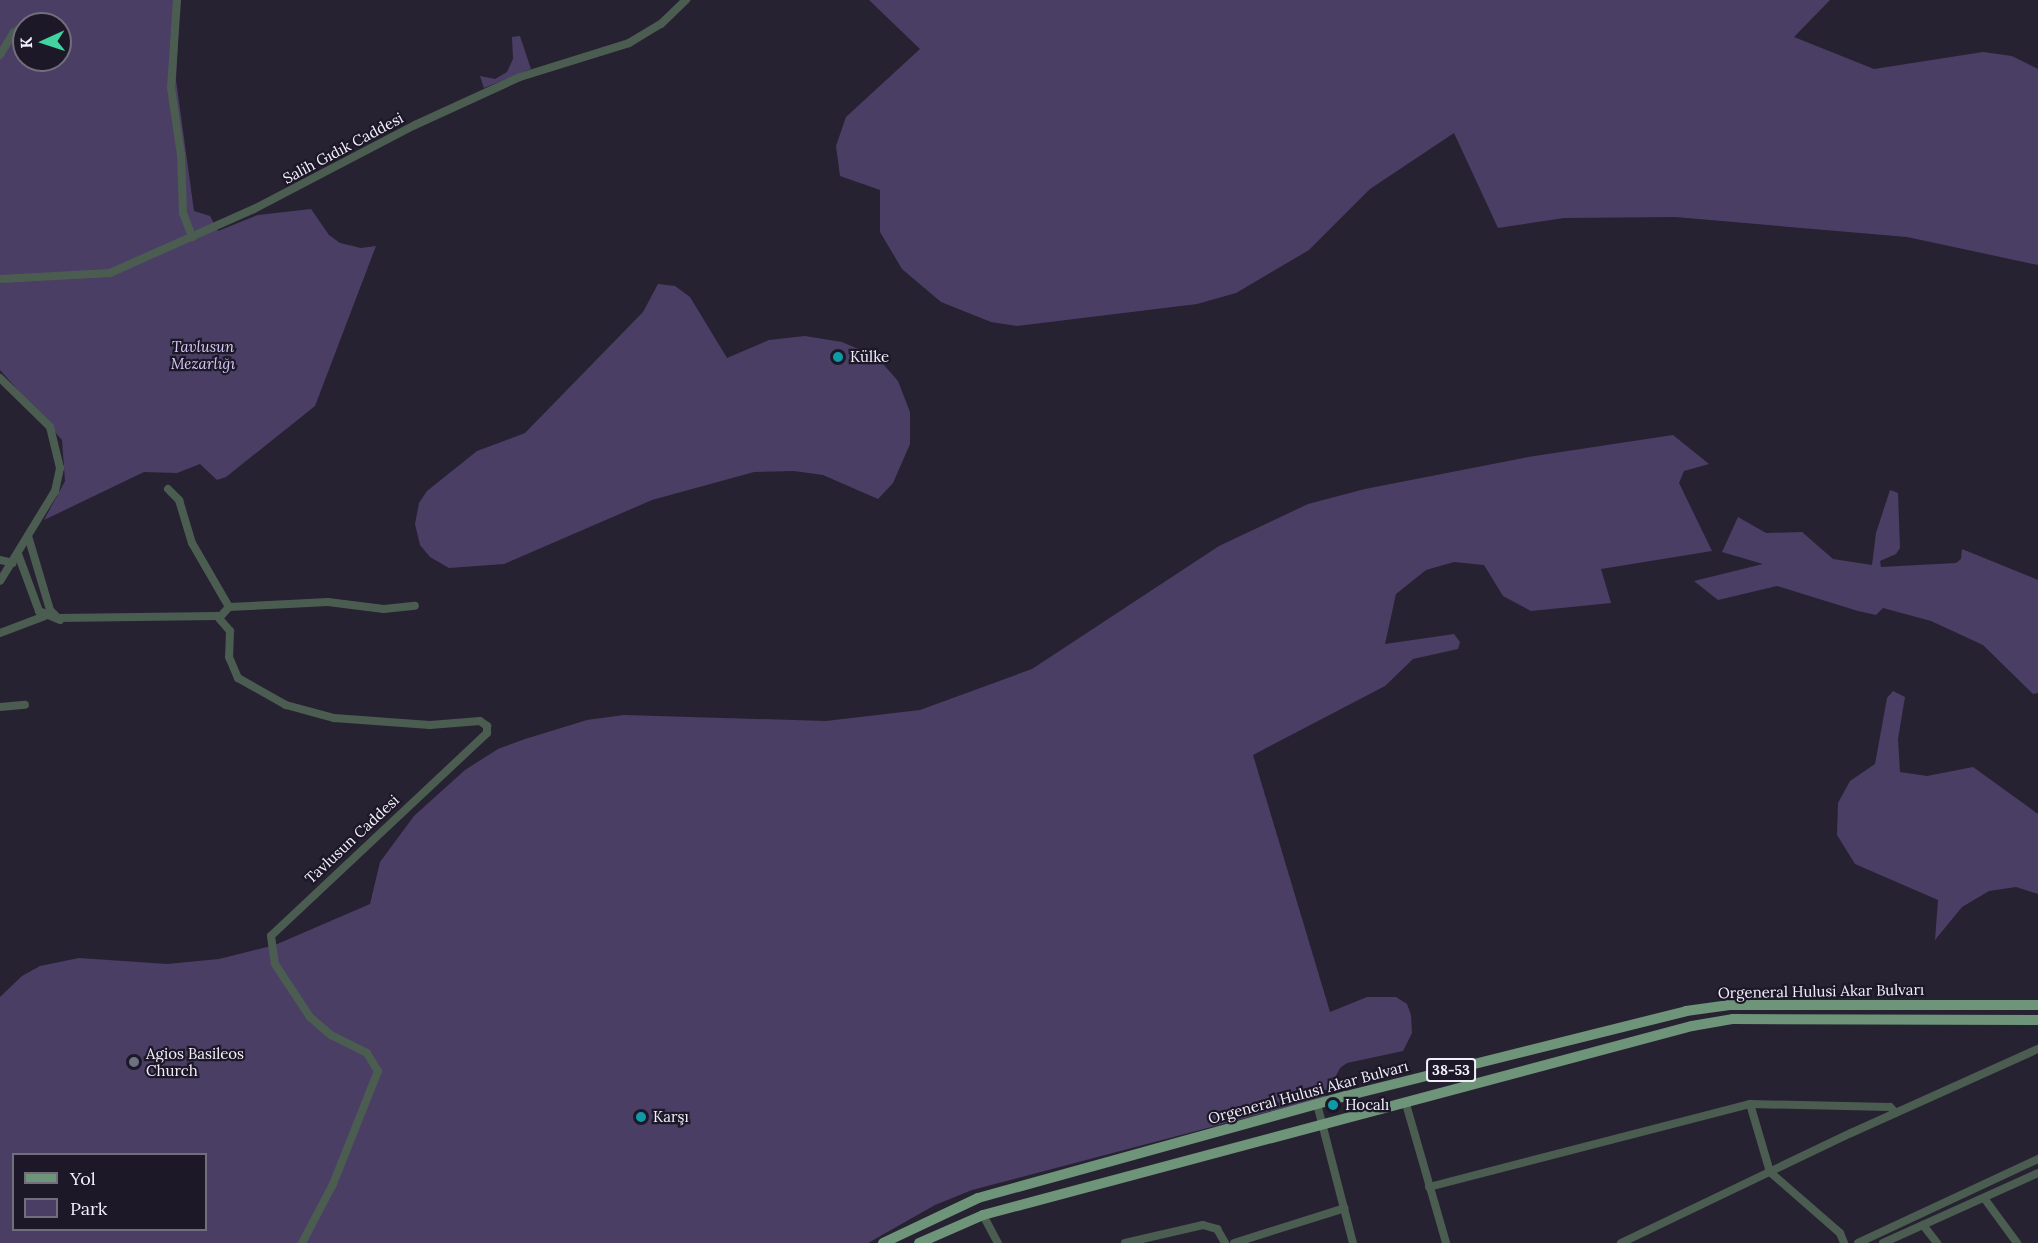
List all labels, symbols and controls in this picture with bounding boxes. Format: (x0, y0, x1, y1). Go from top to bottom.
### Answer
north arrow (12, 12, 72, 72)
text: K (16, 37, 36, 49)
street label: Salih Gıdık Caddesi (280, 109, 406, 187)
park label: Tavlusun Mezarlığı (171, 337, 235, 372)
place label: Külke (850, 348, 889, 366)
marker: Külke (831, 350, 845, 364)
street label: Tavlusun Caddesi (301, 791, 403, 887)
street label: Orgeneral Hulusi Akar Bulvarı (1718, 980, 1924, 1002)
place label: Agios Basileos Church (146, 1044, 244, 1079)
marker: Agios Basileos Church (127, 1055, 141, 1069)
street label: Orgeneral Hulusi Akar Bulvarı (1206, 1057, 1410, 1127)
road number: 38-53 (1426, 1059, 1476, 1081)
place label: Hocalı (1345, 1096, 1389, 1114)
marker: Hocalı (1326, 1098, 1340, 1112)
place label: Karşı (653, 1108, 689, 1126)
marker: Karşı (634, 1110, 648, 1124)
legend (12, 1153, 207, 1231)
text: Yol (70, 1167, 96, 1190)
text: Park (70, 1197, 107, 1220)

